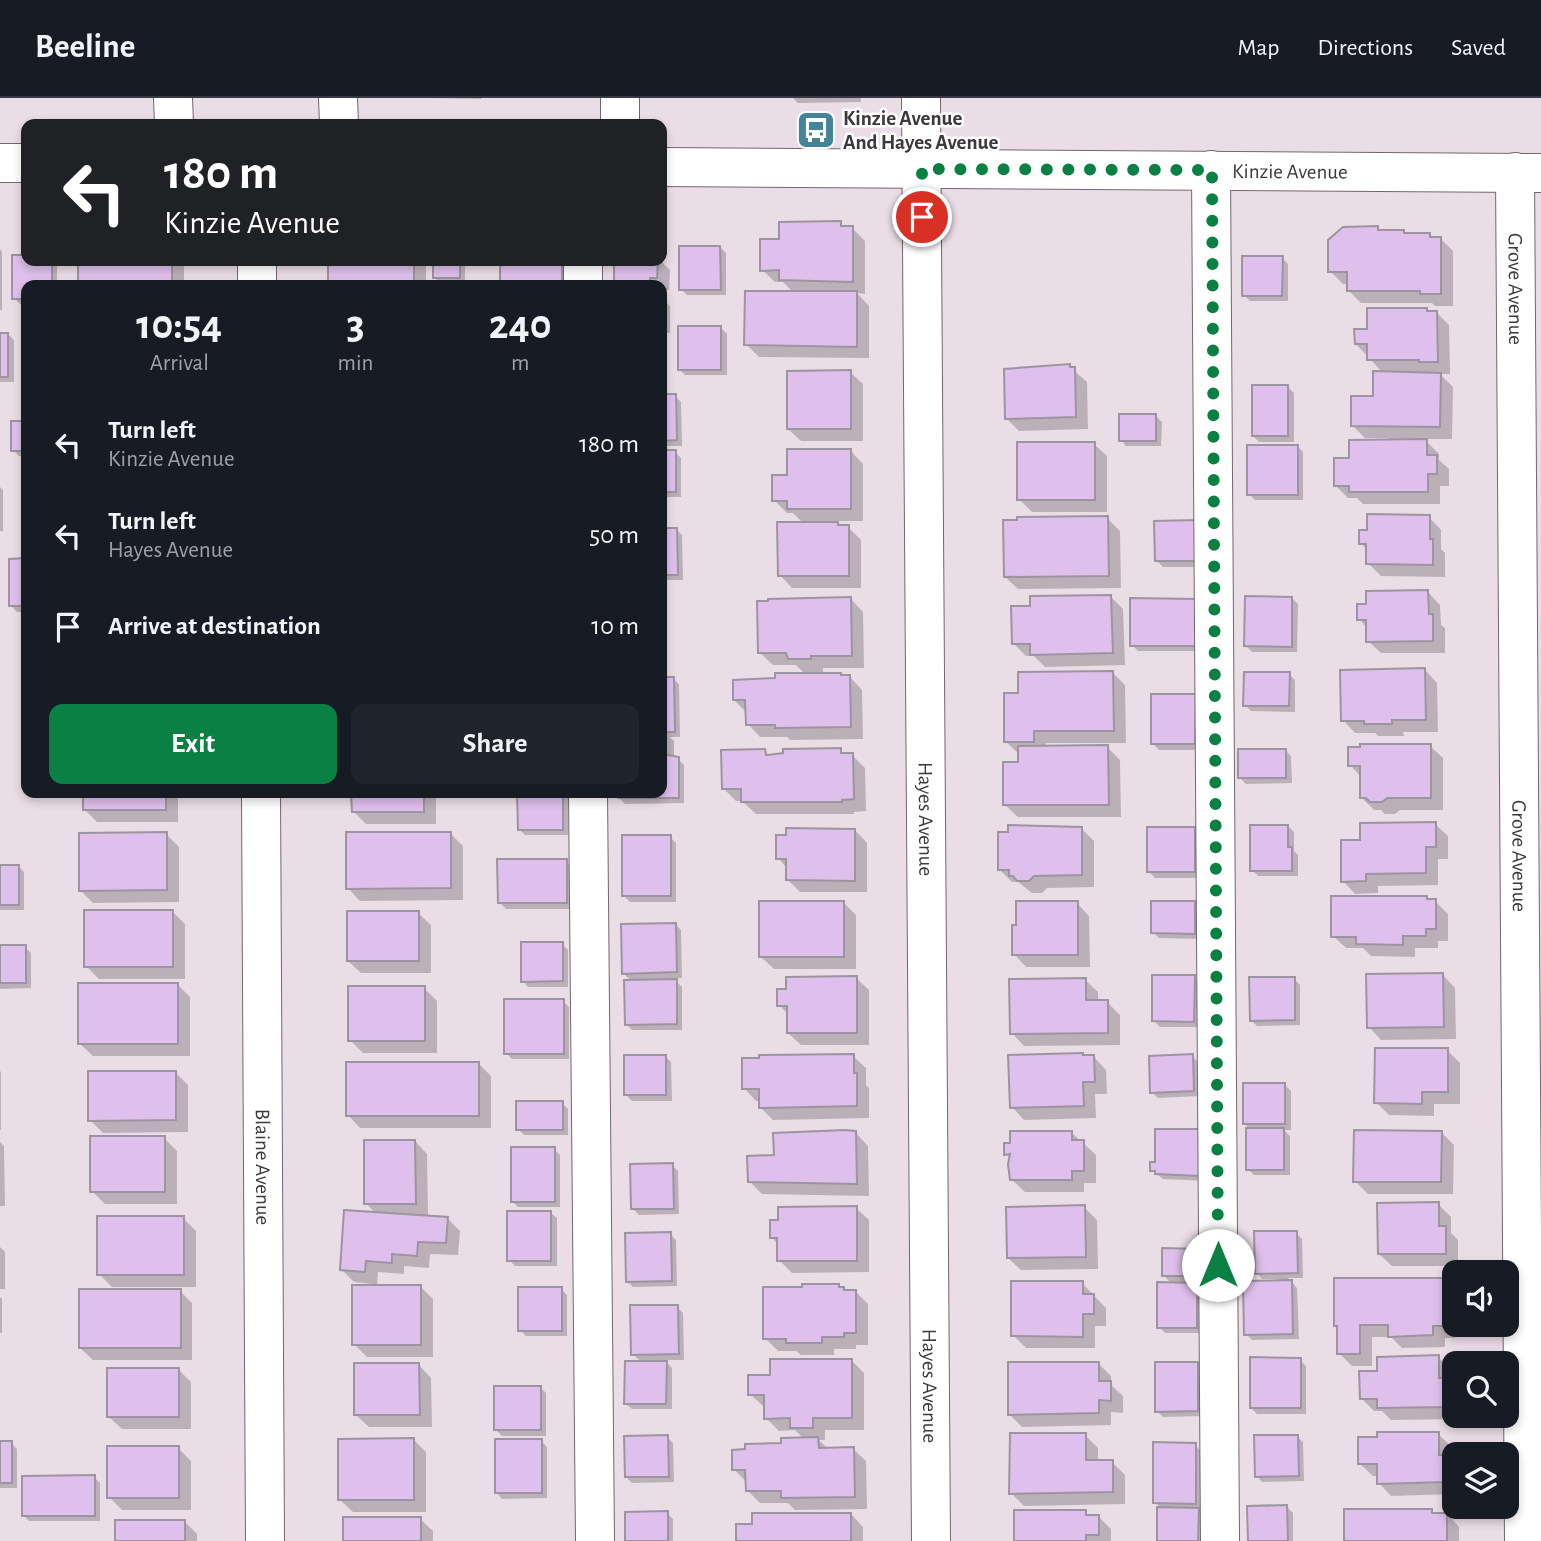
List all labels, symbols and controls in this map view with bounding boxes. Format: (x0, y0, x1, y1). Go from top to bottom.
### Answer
text: Beeline (35, 31, 135, 64)
text: Map (1237, 36, 1279, 60)
text: Directions (1317, 36, 1413, 60)
text: Saved (1451, 36, 1506, 60)
place label: Kinzie Avenue And Hayes Avenue (843, 108, 998, 153)
bus stop icon: Kinzie Avenue And Hayes Avenue (795, 109, 837, 151)
icon: left (49, 147, 140, 238)
text: 180 m (164, 149, 278, 198)
street label: Kinzie Avenue (1232, 161, 1348, 183)
pin (892, 187, 952, 247)
icon: arrive (903, 198, 941, 236)
text: Kinzie Avenue (164, 207, 340, 239)
street label: Grove Avenue (1504, 233, 1526, 345)
text: 10:54 (136, 304, 222, 346)
text: 3 (346, 304, 365, 346)
text: 240 (489, 304, 552, 346)
text: Arrival (150, 352, 209, 375)
text: min (338, 352, 373, 375)
text: m (511, 352, 529, 375)
text: Turn left (108, 417, 196, 443)
icon: left (49, 426, 87, 464)
text: 180 m (579, 431, 639, 457)
text: Kinzie Avenue (108, 448, 235, 471)
text: Turn left (108, 508, 196, 534)
icon: left (49, 517, 87, 555)
text: 50 m (589, 522, 639, 548)
text: Hayes Avenue (108, 539, 233, 562)
icon: arrive (49, 608, 87, 646)
text: Arrive at destination (108, 613, 321, 639)
text: 10 m (591, 613, 639, 639)
button: Exit (49, 704, 337, 784)
button: Share (351, 704, 639, 784)
street label: Hayes Avenue (915, 762, 936, 876)
street label: Grove Avenue (1508, 800, 1530, 912)
street label: Blaine Avenue (252, 1109, 273, 1225)
position arrow (1181, 1228, 1255, 1302)
map controls (1442, 1260, 1519, 1519)
button: sound (1442, 1260, 1519, 1337)
street label: Hayes Avenue (919, 1329, 940, 1443)
button: search (1442, 1351, 1519, 1428)
button: layers (1442, 1442, 1519, 1519)

